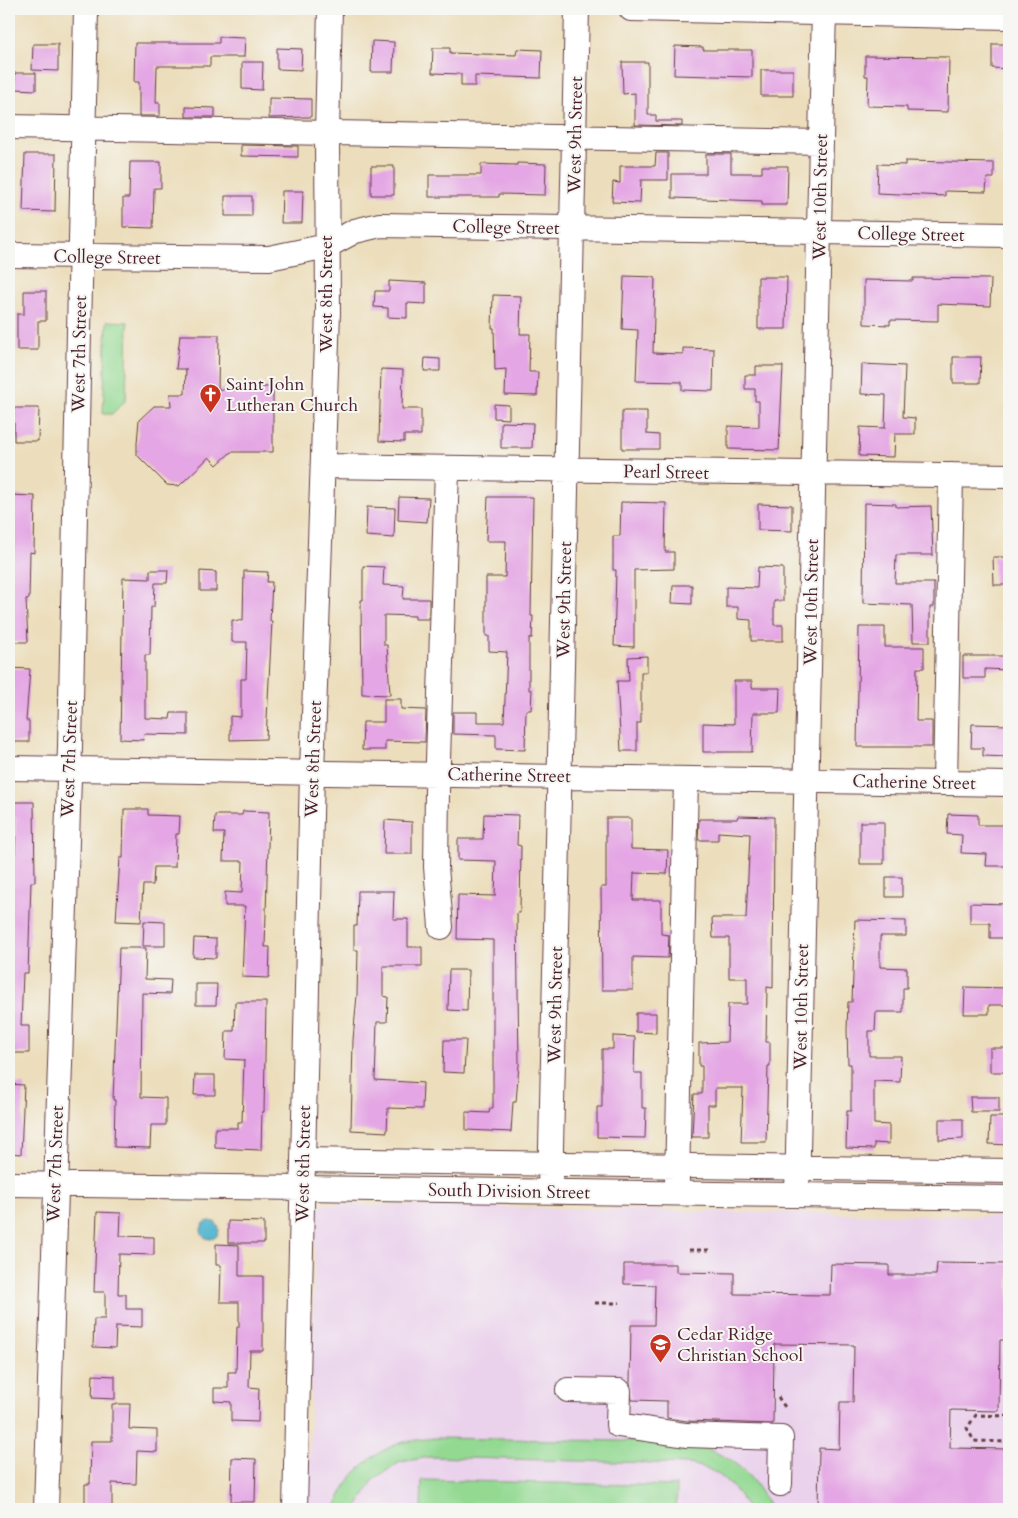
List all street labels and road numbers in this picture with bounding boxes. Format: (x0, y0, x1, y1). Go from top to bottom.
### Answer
street label: West 9th Street (562, 76, 589, 195)
street label: West 10th Street (807, 133, 834, 262)
street label: College Street (452, 214, 560, 241)
street label: College Street (857, 221, 965, 248)
street label: West 8th Street (314, 235, 339, 354)
street label: College Street (53, 244, 161, 271)
street label: West 7th Street (66, 295, 93, 414)
street label: Pearl Street (623, 459, 709, 486)
street label: West 10th Street (798, 538, 825, 667)
street label: West 9th Street (551, 541, 578, 660)
street label: West 7th Street (55, 700, 84, 819)
street label: West 8th Street (299, 700, 328, 819)
street label: Catherine Street (447, 762, 571, 789)
street label: Catherine Street (852, 769, 976, 796)
street label: West 10th Street (788, 943, 815, 1072)
street label: West 9th Street (542, 946, 569, 1065)
street label: West 7th Street (41, 1105, 70, 1224)
street label: West 8th Street (290, 1105, 317, 1224)
street label: South Division Street (428, 1178, 591, 1205)

